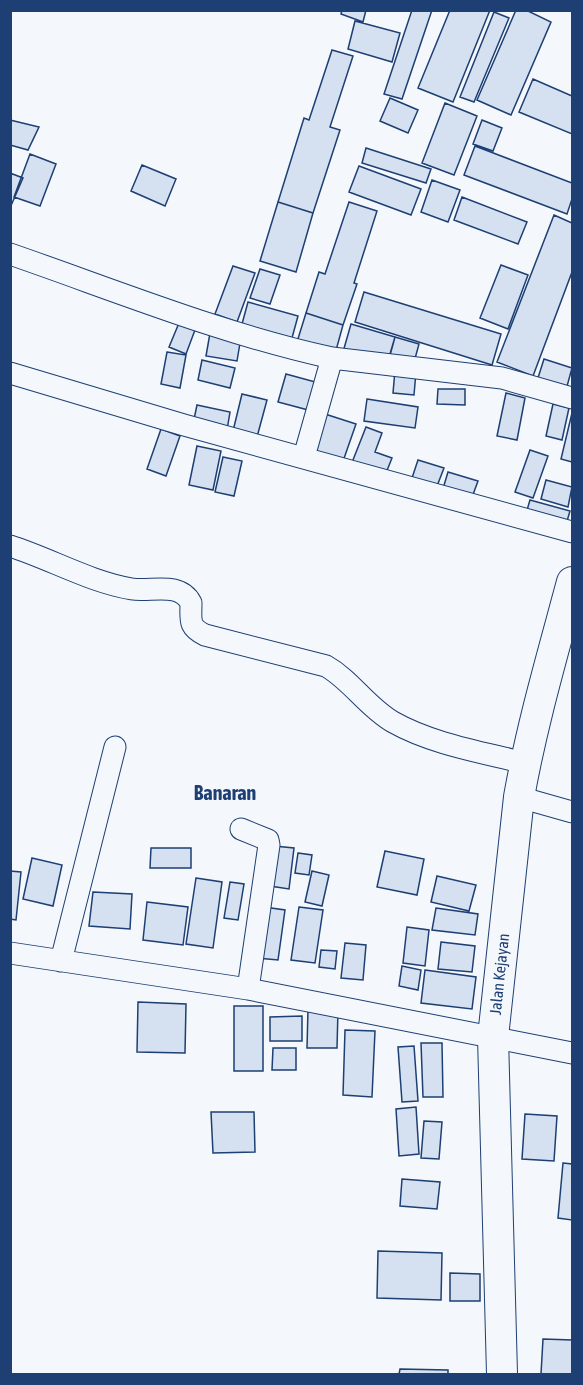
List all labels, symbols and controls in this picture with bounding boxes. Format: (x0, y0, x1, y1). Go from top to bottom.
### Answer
district label: Banaran (194, 781, 256, 804)
street label: Jalan Kejayan (486, 932, 513, 1016)

